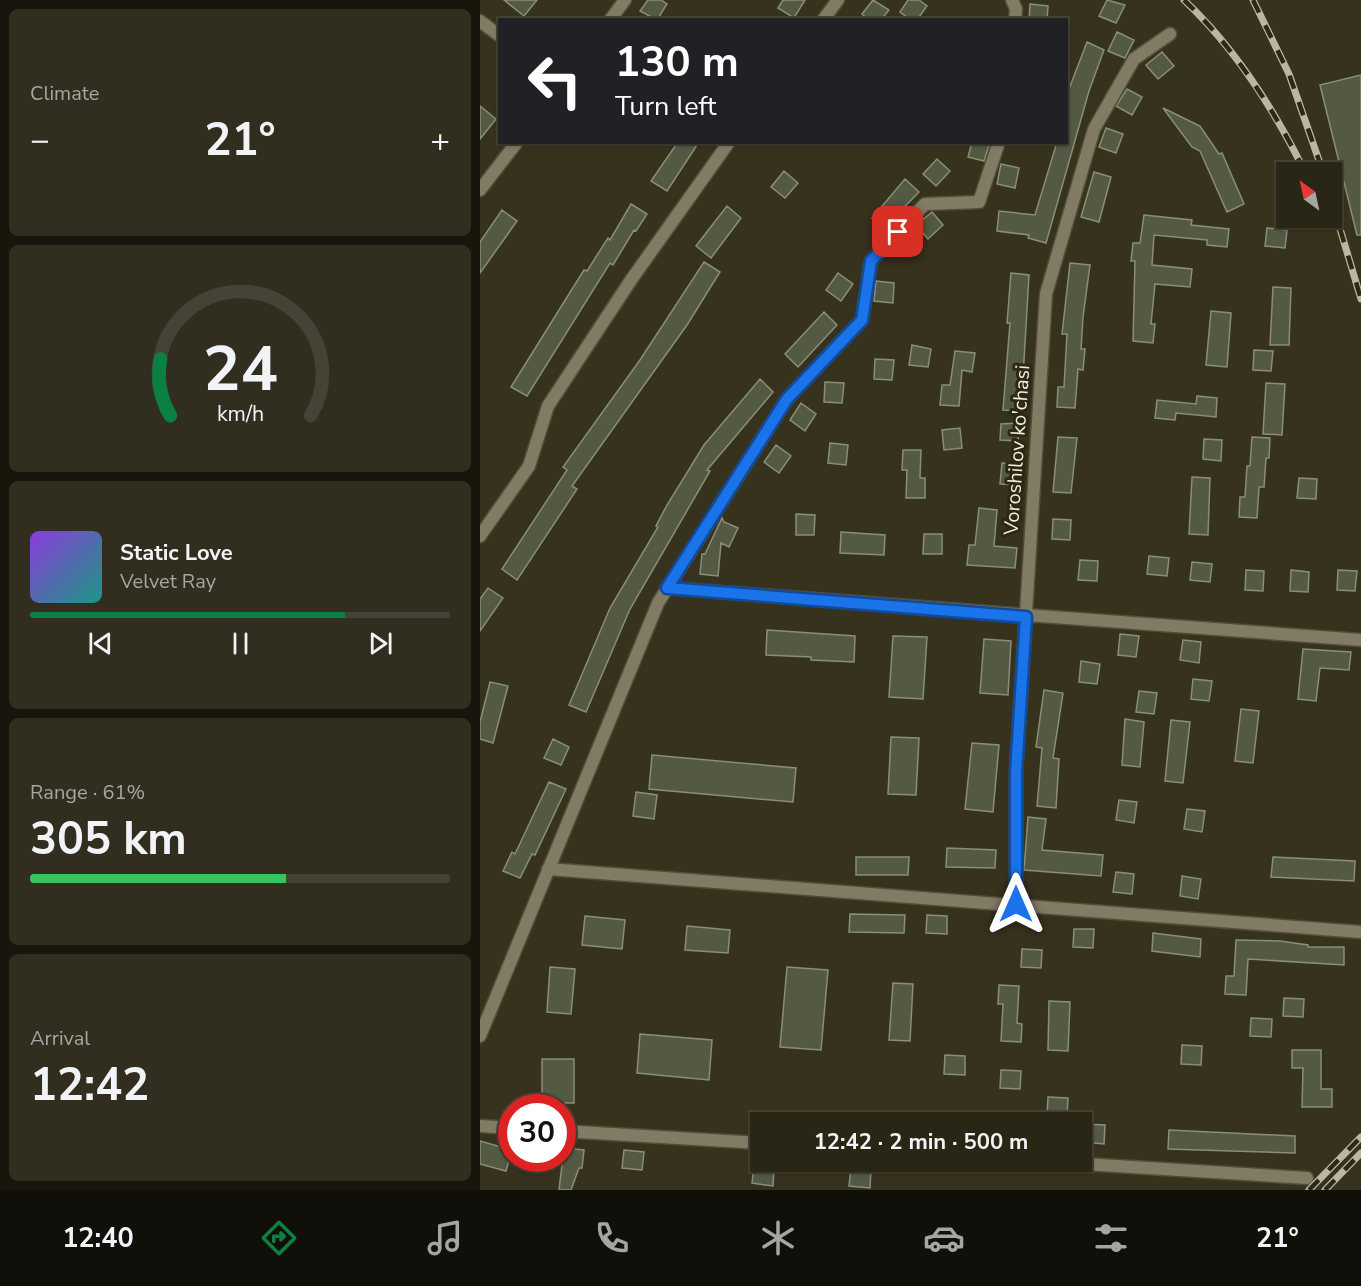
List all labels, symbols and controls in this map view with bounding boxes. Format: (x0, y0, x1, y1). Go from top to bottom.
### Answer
text: 130 m (615, 34, 739, 91)
icon: left (516, 42, 594, 120)
text: Climate (30, 80, 99, 107)
text: Turn left (615, 88, 716, 125)
text: 21° (204, 110, 276, 171)
text: − (30, 118, 50, 163)
text: + (430, 118, 450, 163)
north arrow (1276, 162, 1342, 228)
map controls (1276, 162, 1342, 228)
pin (872, 206, 923, 257)
icon: arrive (881, 215, 914, 248)
text: 24 (203, 327, 277, 412)
street label: Voroshilov ko'chasi (998, 364, 1036, 537)
text: km/h (216, 399, 264, 429)
text: Static Love (120, 538, 233, 568)
text: Velvet Ray (120, 568, 216, 595)
icon: previous (84, 627, 117, 660)
icon: pause (224, 627, 257, 660)
icon: next (364, 627, 397, 660)
text: Range · 61% (30, 779, 145, 806)
text: 305 km (30, 809, 187, 870)
position arrow (984, 872, 1048, 936)
text: Arrival (30, 1025, 90, 1052)
text: 12:42 (30, 1055, 149, 1116)
speed limit sign: 30 (498, 1094, 576, 1172)
text: 12:42 · 2 min · 500 m (814, 1127, 1028, 1157)
icon: directions (258, 1217, 300, 1259)
icon: music (424, 1217, 466, 1259)
icon: phone (591, 1217, 633, 1259)
icon: climate (757, 1217, 799, 1259)
icon: car (923, 1217, 965, 1259)
icon: filters (1090, 1217, 1132, 1259)
text: 12:40 (62, 1220, 134, 1257)
text: 21° (1256, 1220, 1299, 1257)

